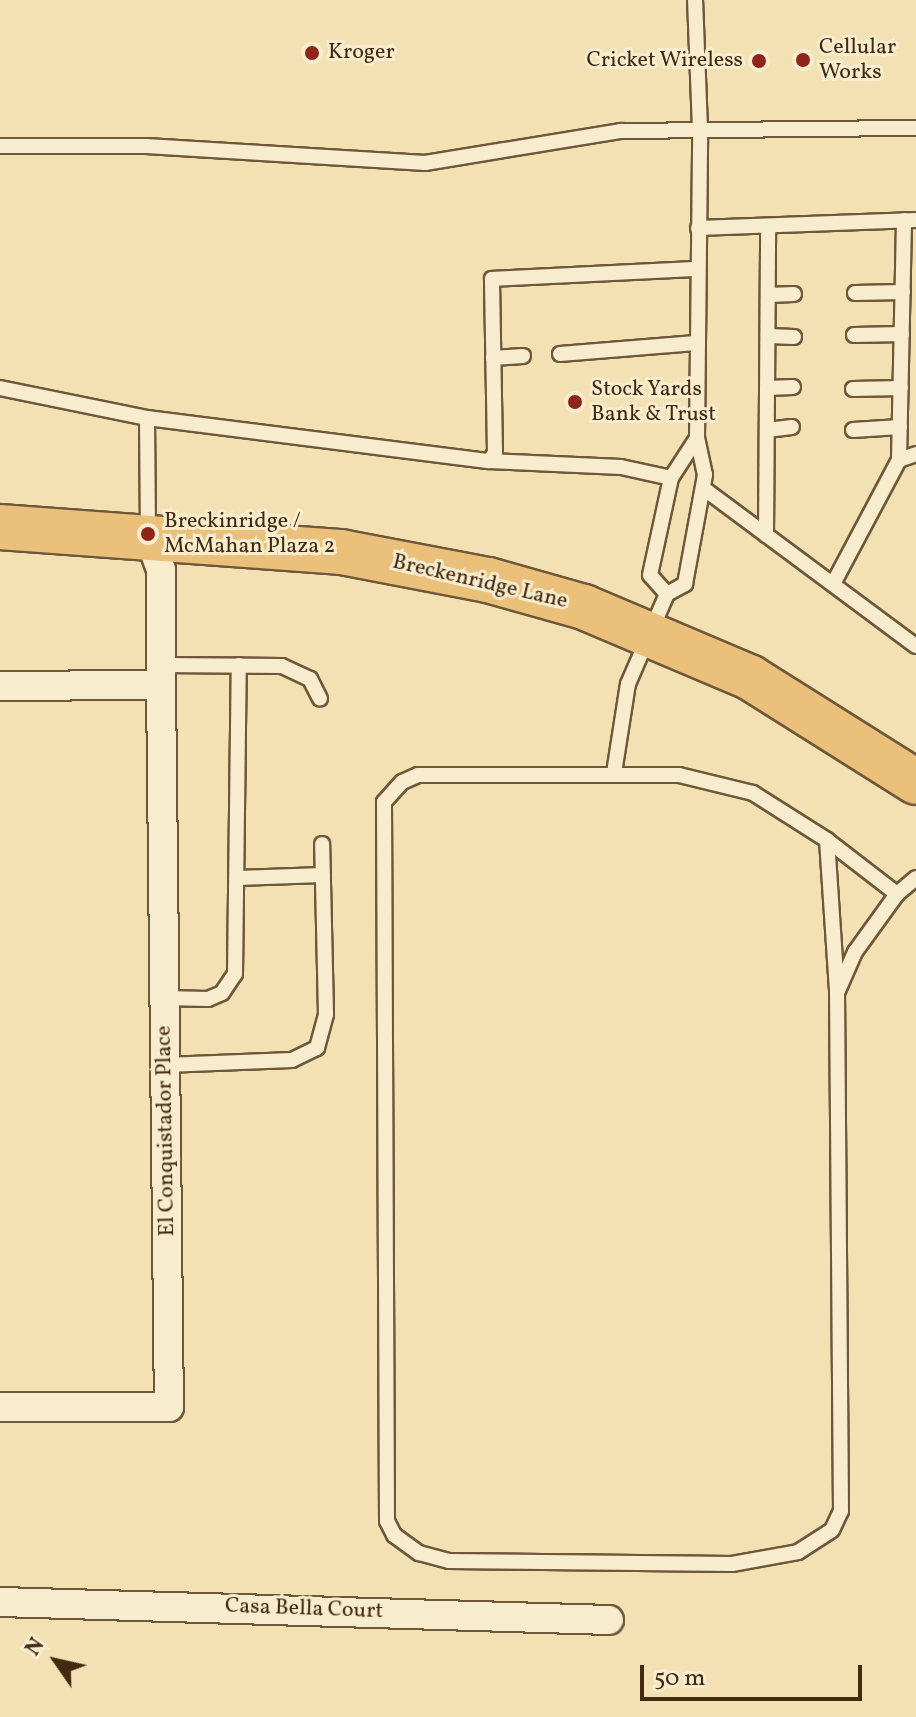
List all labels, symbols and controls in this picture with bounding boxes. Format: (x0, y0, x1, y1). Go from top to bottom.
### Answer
place label: Cellular Works (819, 34, 896, 86)
place label: Kroger (328, 40, 395, 66)
marker: Kroger (303, 44, 321, 62)
place label: Cricket Wireless (586, 48, 743, 74)
marker: Cellular Works (794, 51, 812, 69)
marker: Cricket Wireless (750, 52, 768, 70)
place label: Stock Yards Bank & Trust (591, 376, 717, 428)
marker: Stock Yards Bank & Trust (566, 393, 584, 411)
place label: Breckinridge / McMahan Plaza 2 (164, 508, 335, 560)
marker: Breckinridge / McMahan Plaza 2 (139, 525, 157, 543)
street label: Breckenridge Lane (390, 549, 570, 615)
street label: El Conquistador Place (151, 1025, 181, 1237)
street label: Casa Bella Court (225, 1593, 383, 1625)
north arrow (16, 1621, 96, 1701)
text: N (18, 1632, 53, 1663)
scale bar (644, 1649, 866, 1699)
text: 50 m (654, 1662, 706, 1696)

